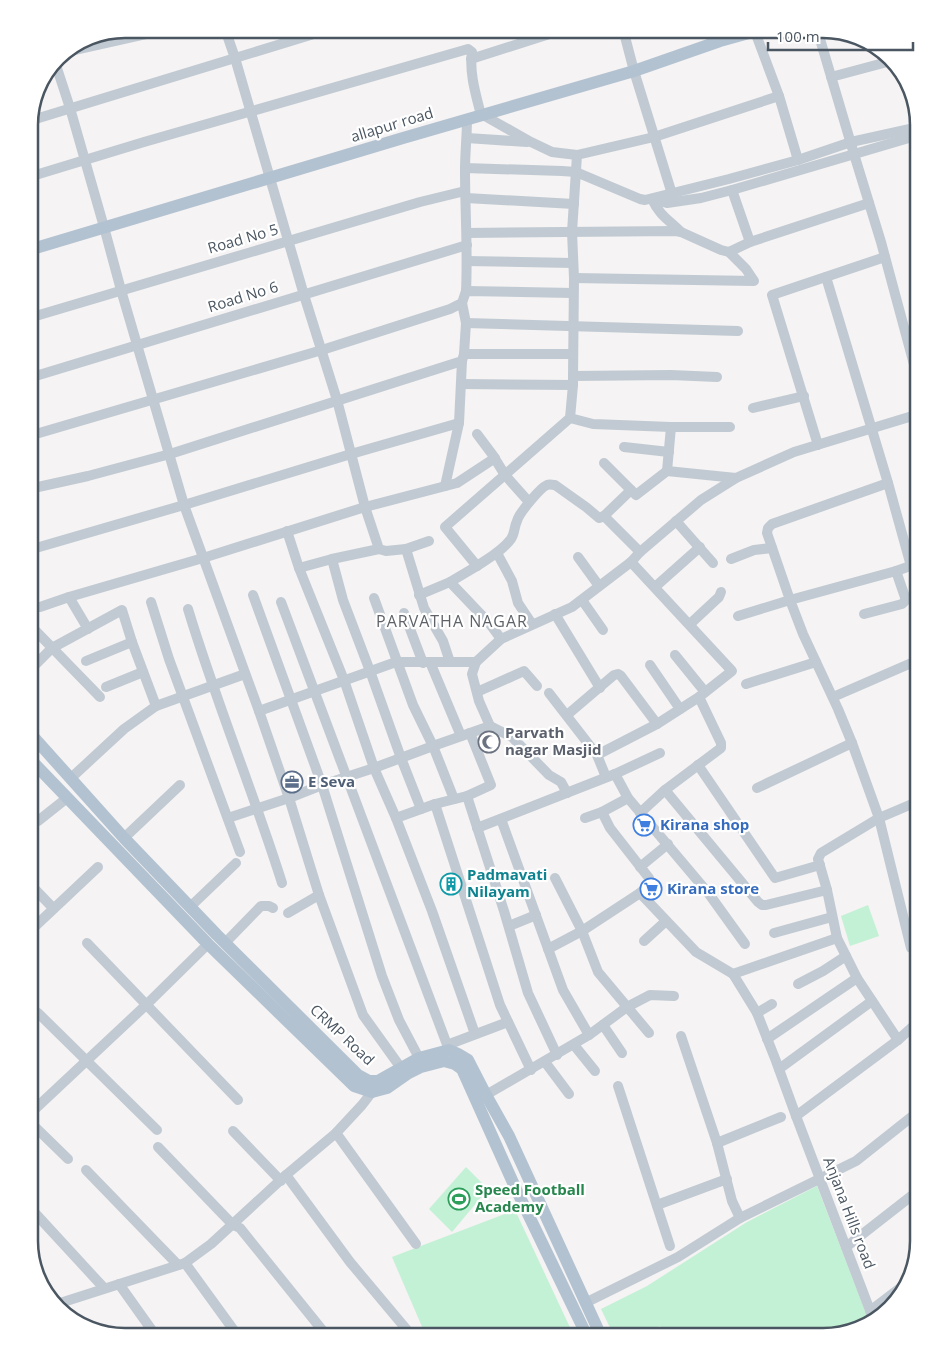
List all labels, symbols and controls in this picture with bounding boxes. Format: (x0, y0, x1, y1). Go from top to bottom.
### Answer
scale bar (768, 20, 913, 52)
text: 100 m (776, 26, 820, 46)
street label: allapur road (348, 102, 435, 146)
street label: Road No 5 (205, 218, 280, 258)
street label: Road No 6 (205, 276, 280, 316)
district label: PARVATHA NAGAR (376, 610, 528, 632)
place label: Parvath nagar Masjid (505, 722, 601, 759)
mosque icon: Parvath nagar Masjid (477, 730, 501, 754)
office icon: E Seva (280, 770, 304, 794)
place label: E Seva (308, 771, 355, 791)
supermarket icon: Kirana shop (632, 813, 656, 837)
place label: Kirana shop (660, 814, 749, 834)
place label: Padmavati Nilayam (467, 864, 547, 901)
building icon: Padmavati Nilayam (439, 872, 463, 896)
supermarket icon: Kirana store (639, 877, 663, 901)
place label: Kirana store (667, 878, 759, 898)
street label: CRMP Road (306, 999, 379, 1069)
street label: Anjana Hills road (819, 1154, 880, 1271)
place label: Speed Football Academy (475, 1179, 585, 1216)
sports icon: Speed Football Academy (447, 1187, 471, 1211)

